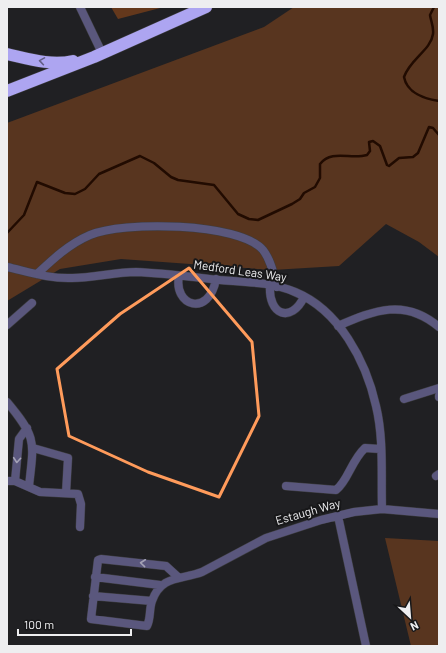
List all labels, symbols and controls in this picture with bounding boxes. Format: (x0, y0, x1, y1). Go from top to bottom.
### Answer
one-way arrow (39, 57, 45, 66)
street label: Medford Leas Way (193, 257, 288, 284)
one-way arrow (12, 457, 21, 463)
street label: Estaugh Way (274, 495, 342, 527)
one-way arrow (140, 559, 146, 568)
north arrow (390, 597, 430, 637)
scale bar (18, 611, 131, 637)
text: 100 m (24, 617, 54, 631)
text: N (408, 619, 421, 634)

